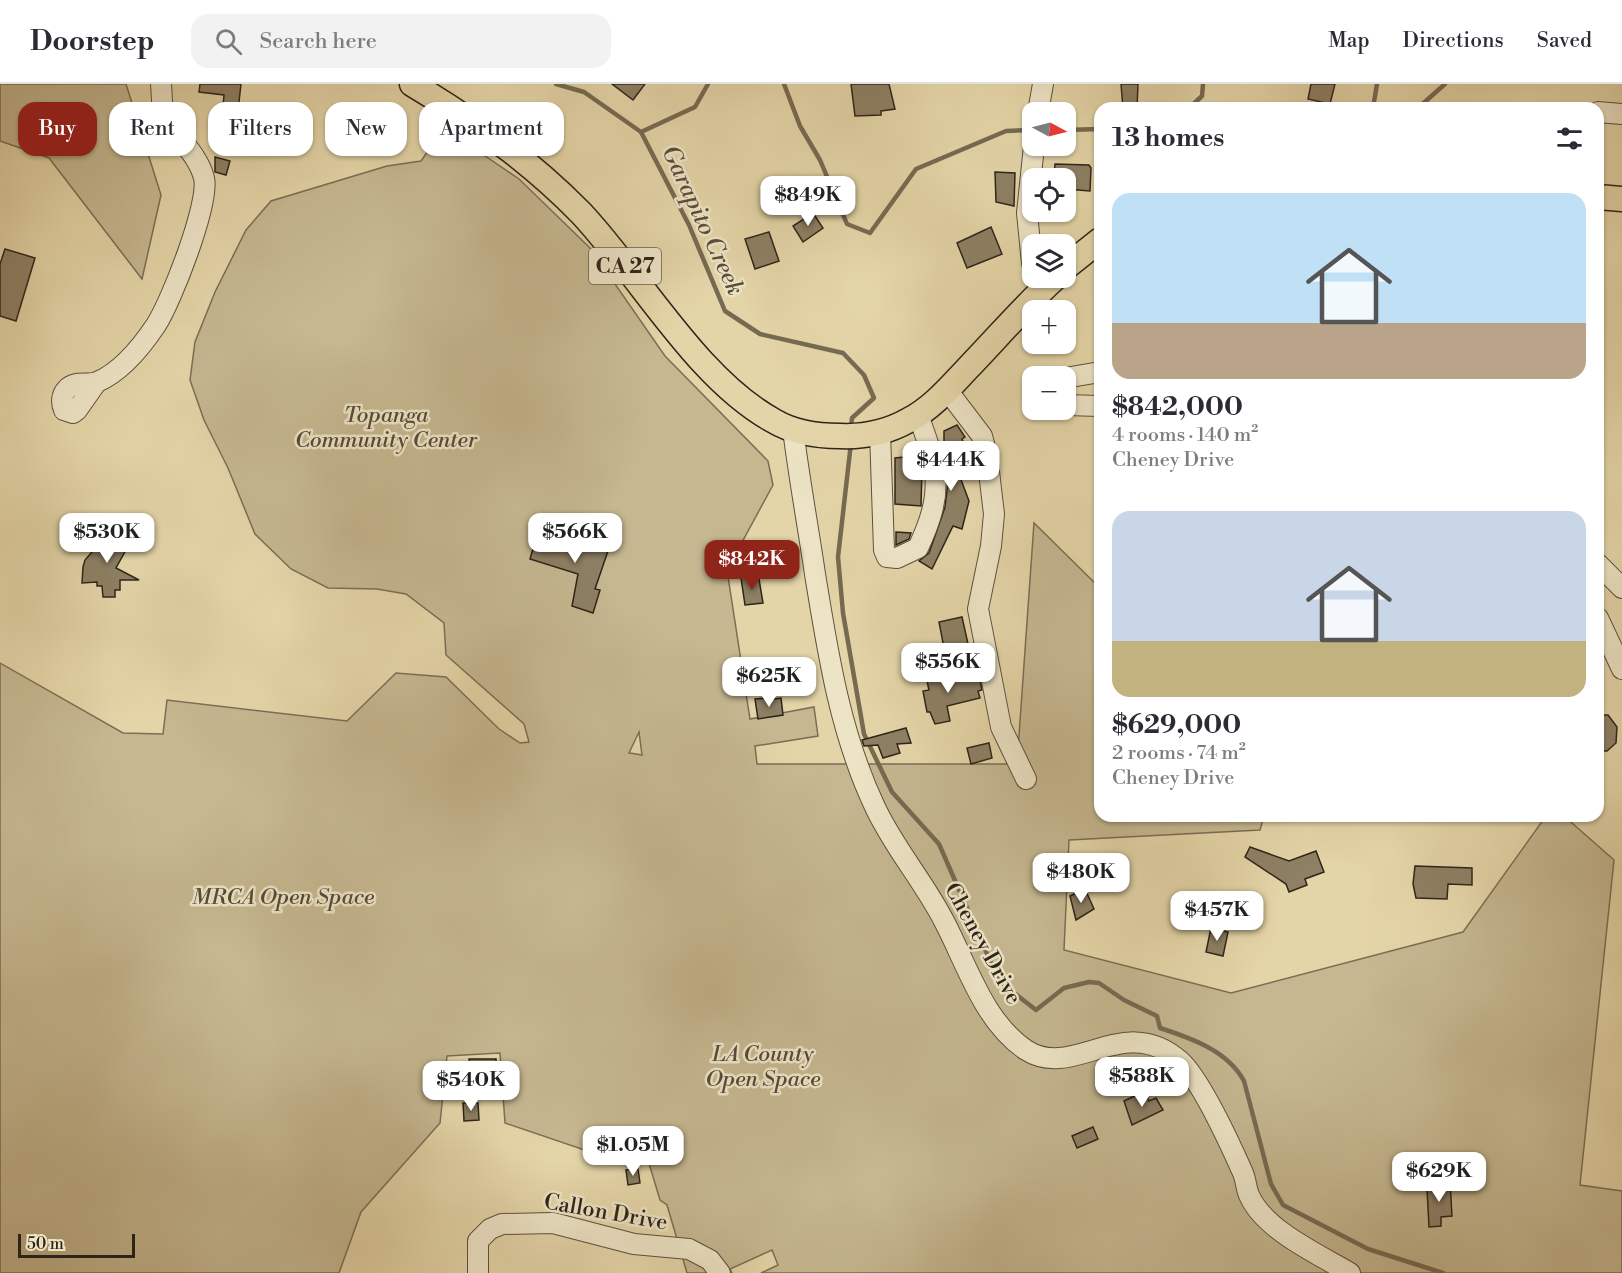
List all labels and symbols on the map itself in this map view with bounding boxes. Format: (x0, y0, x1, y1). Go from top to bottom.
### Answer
north arrow (1022, 102, 1076, 156)
water label: Garapito Creek (654, 141, 750, 300)
pin: $849K (766, 176, 850, 227)
road number: CA 27 (589, 248, 661, 284)
park label: Topanga Community Center (295, 402, 478, 454)
pin: $444K (909, 441, 993, 492)
pin: $530K (65, 513, 149, 564)
pin: $566K (533, 513, 617, 564)
pin: $842K (710, 540, 794, 591)
pin: $556K (906, 643, 990, 694)
pin: $625K (727, 657, 811, 708)
pin: $480K (1039, 853, 1123, 904)
street label: Cheney Drive (938, 878, 1027, 1009)
park label: MRCA Open Space (192, 884, 374, 911)
pin: $457K (1175, 891, 1259, 942)
park label: LA County Open Space (706, 1041, 820, 1093)
pin: $588K (1100, 1057, 1184, 1108)
pin: $540K (429, 1061, 513, 1112)
pin: $1.05M (584, 1126, 682, 1177)
pin: $629K (1397, 1152, 1481, 1203)
street label: Callon Drive (542, 1188, 670, 1237)
scale bar (18, 1231, 135, 1258)

